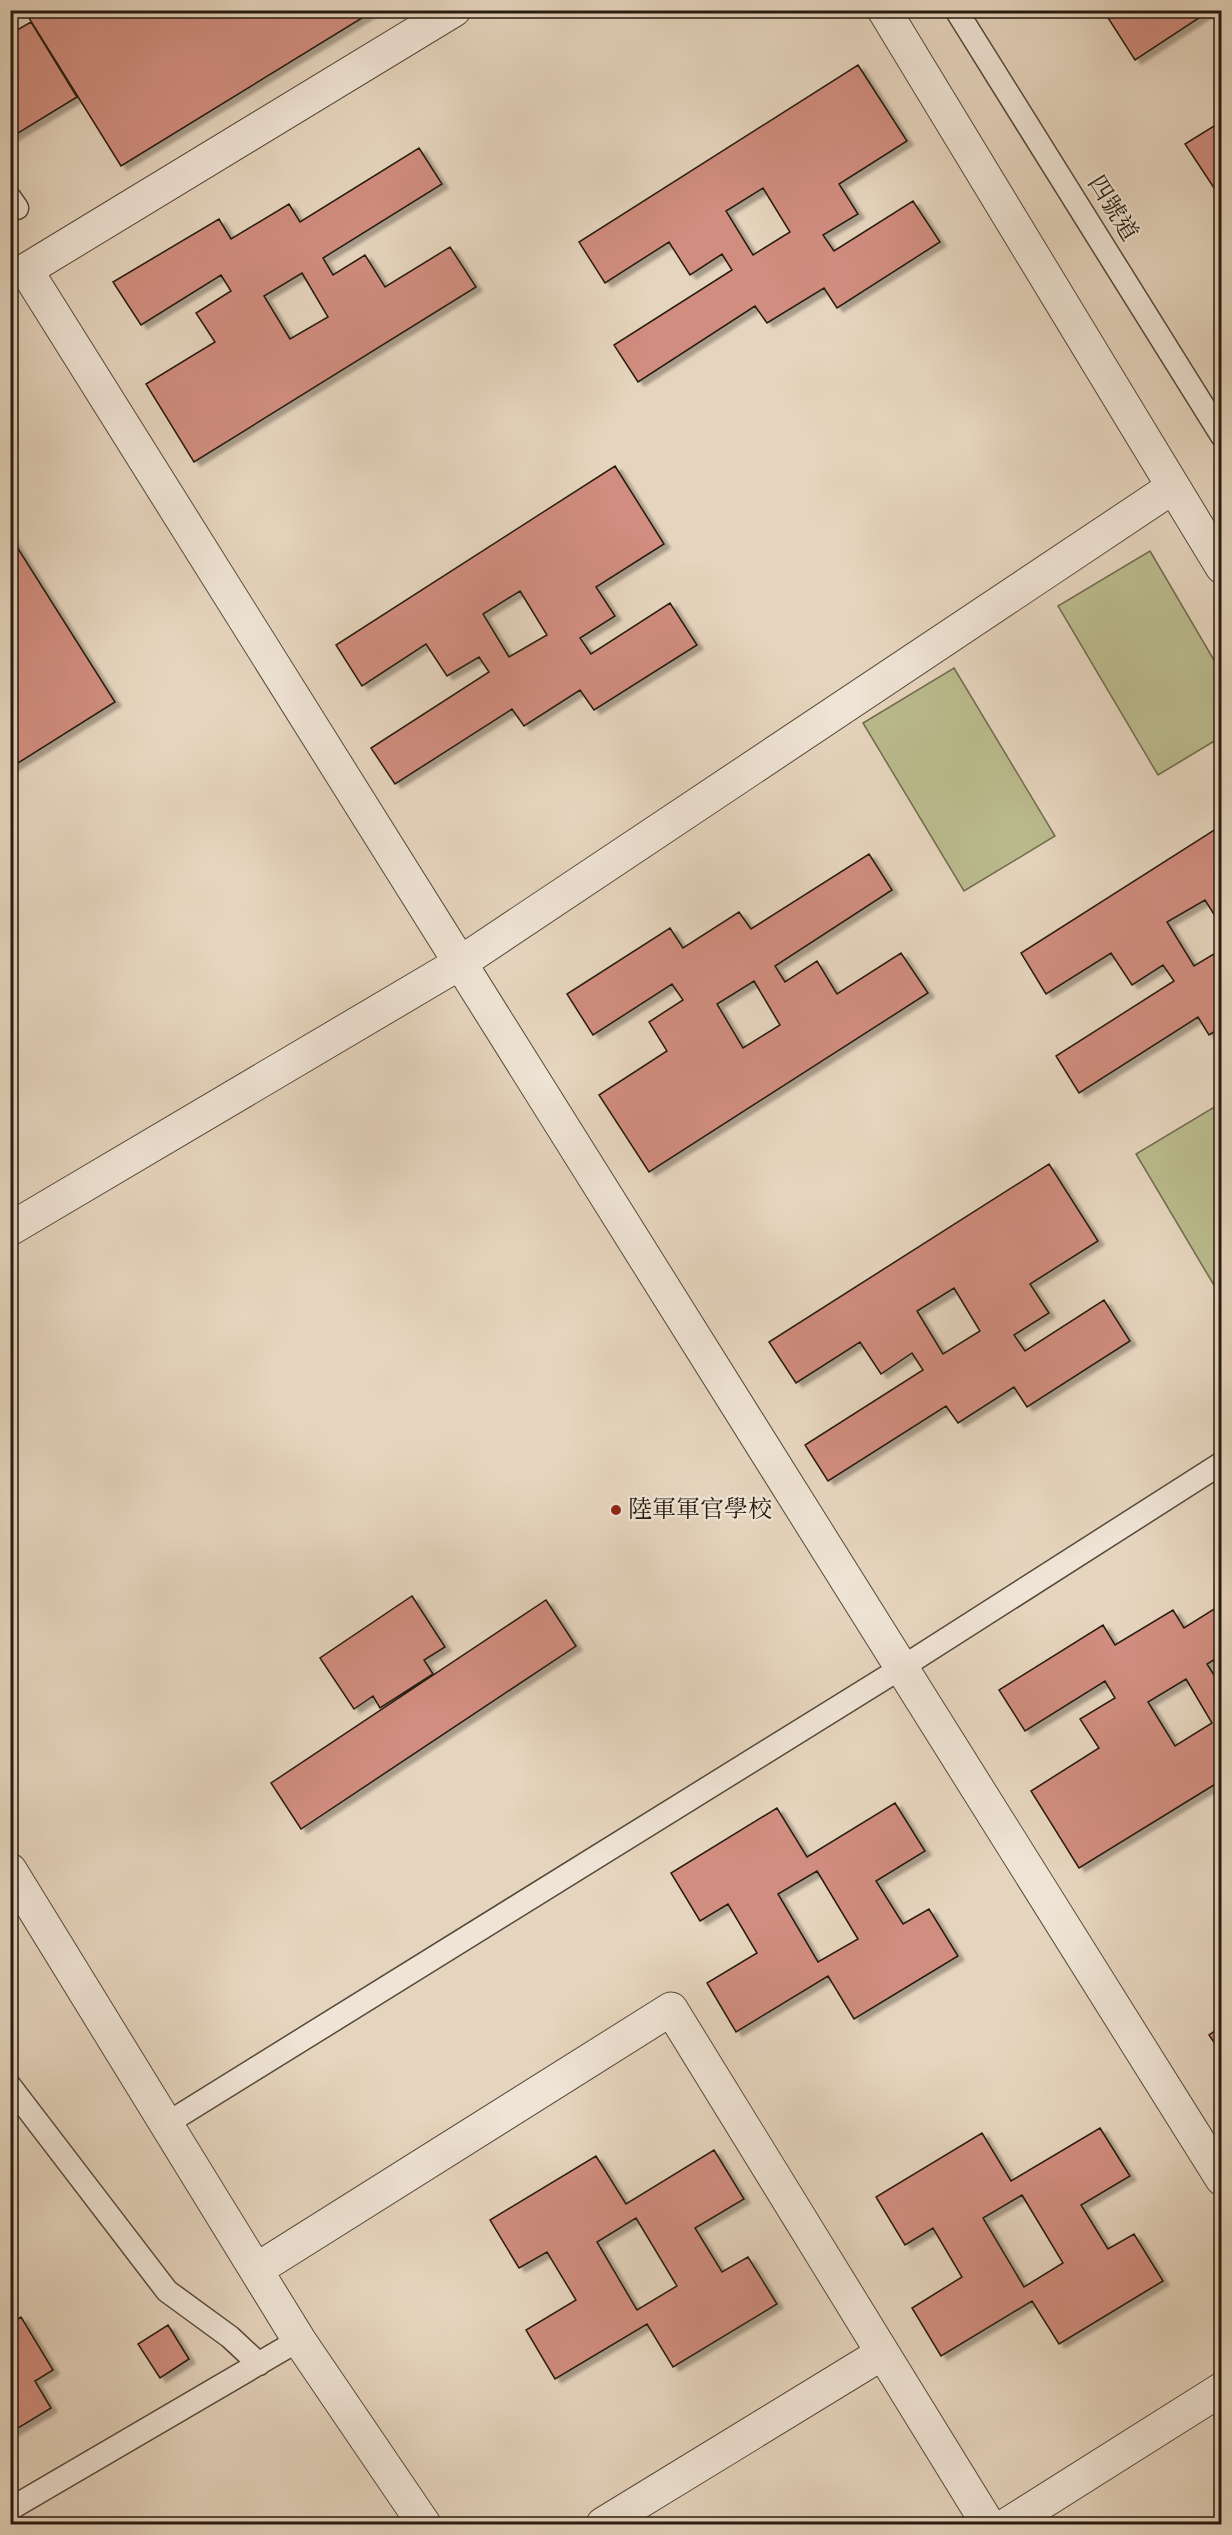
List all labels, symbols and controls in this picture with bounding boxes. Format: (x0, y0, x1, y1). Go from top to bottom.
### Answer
street label: 四號道 (1080, 170, 1144, 248)
place label: 陸軍軍官學校 (628, 1495, 772, 1526)
marker: 陸軍軍官學校 (609, 1503, 623, 1517)

